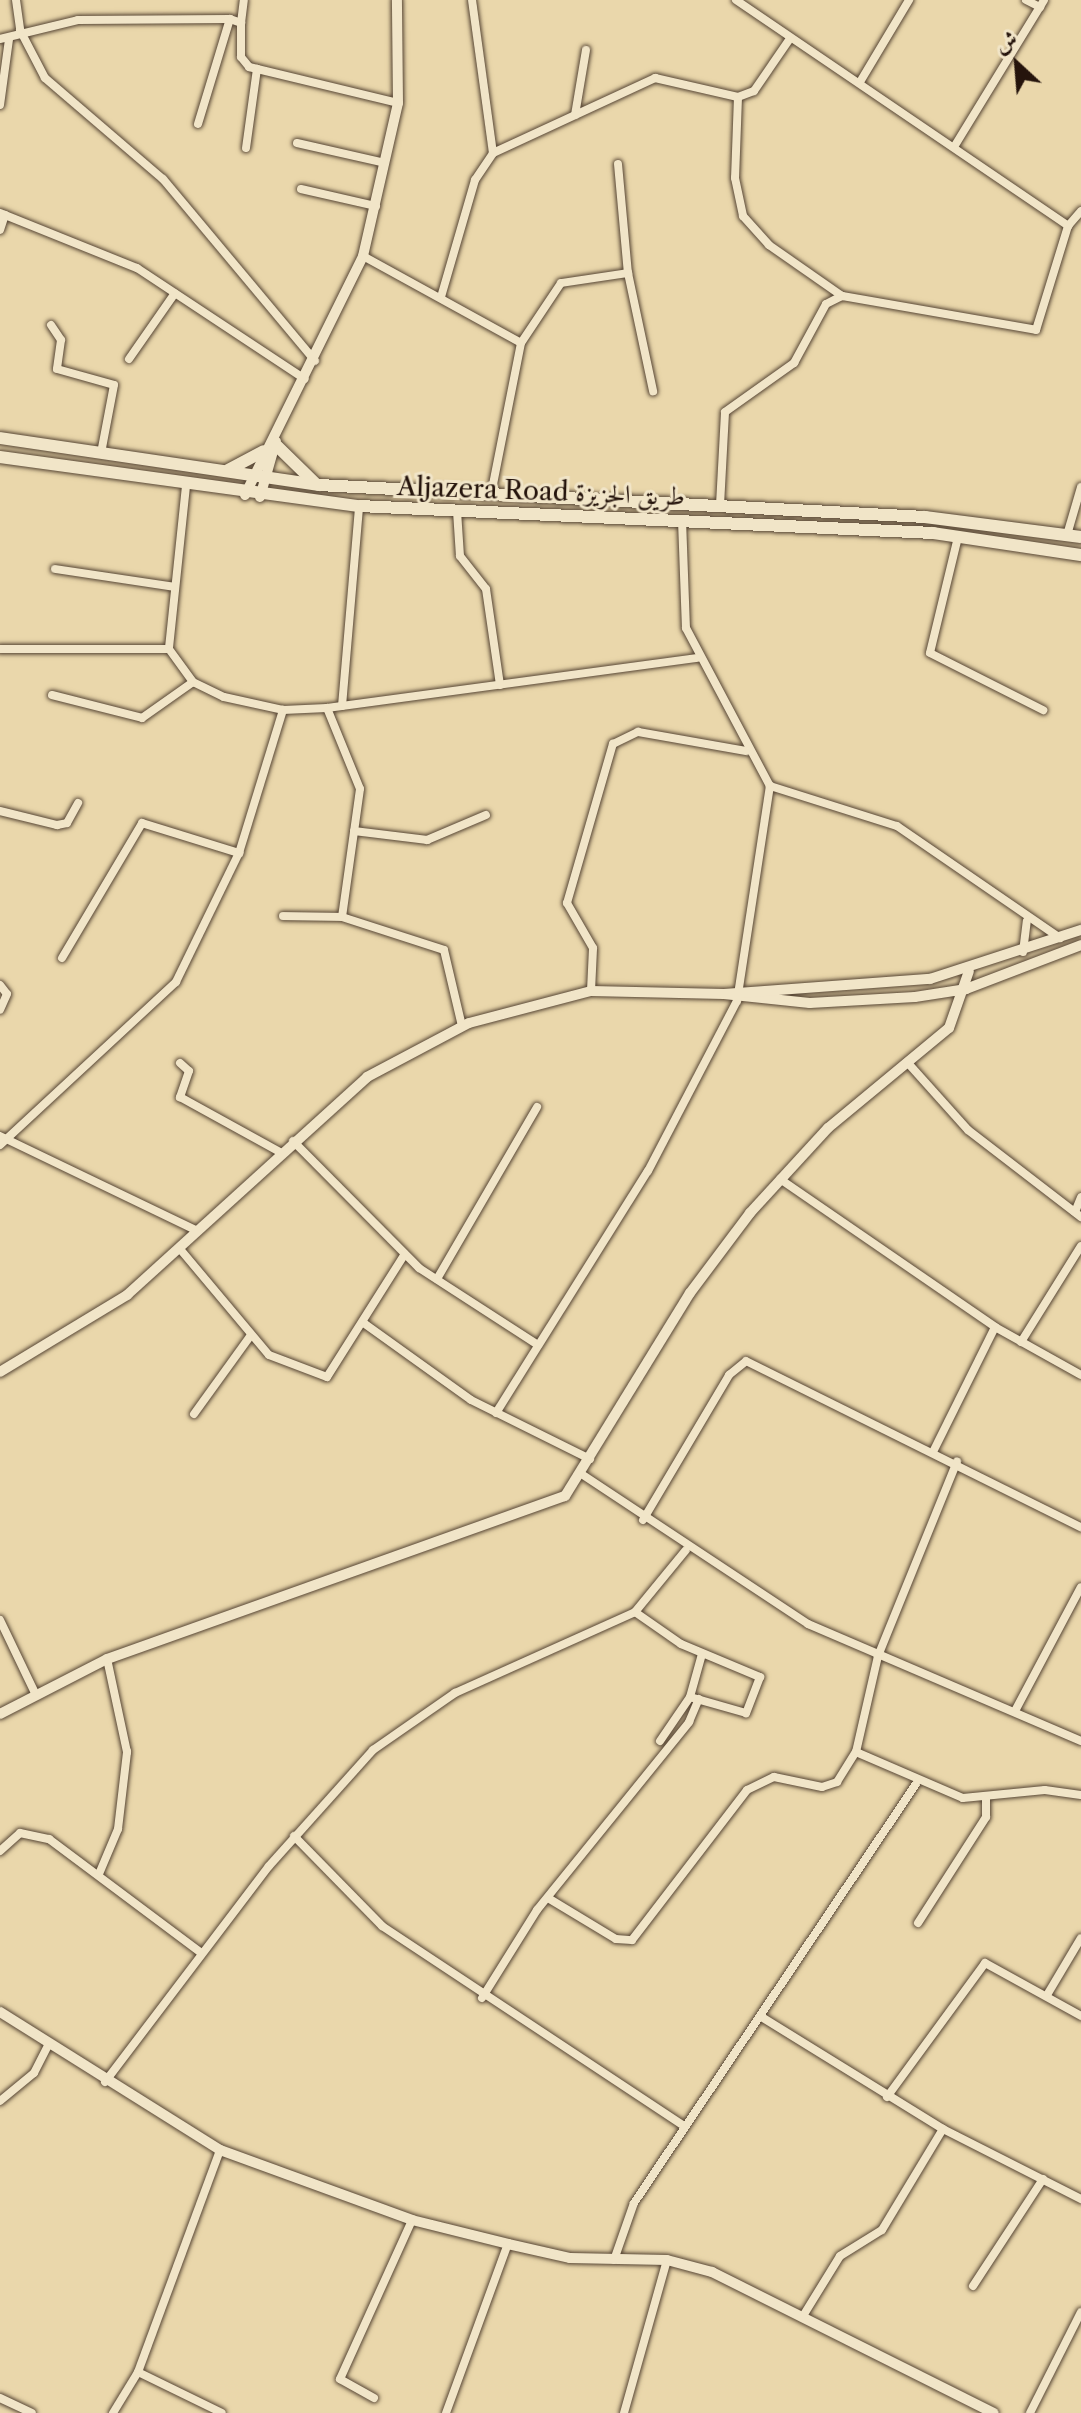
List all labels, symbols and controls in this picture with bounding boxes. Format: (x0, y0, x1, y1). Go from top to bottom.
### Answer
north arrow (977, 24, 1057, 104)
text: ش (991, 25, 1022, 59)
street label: Aljazera Road طريق الجزيزة (396, 471, 686, 513)

